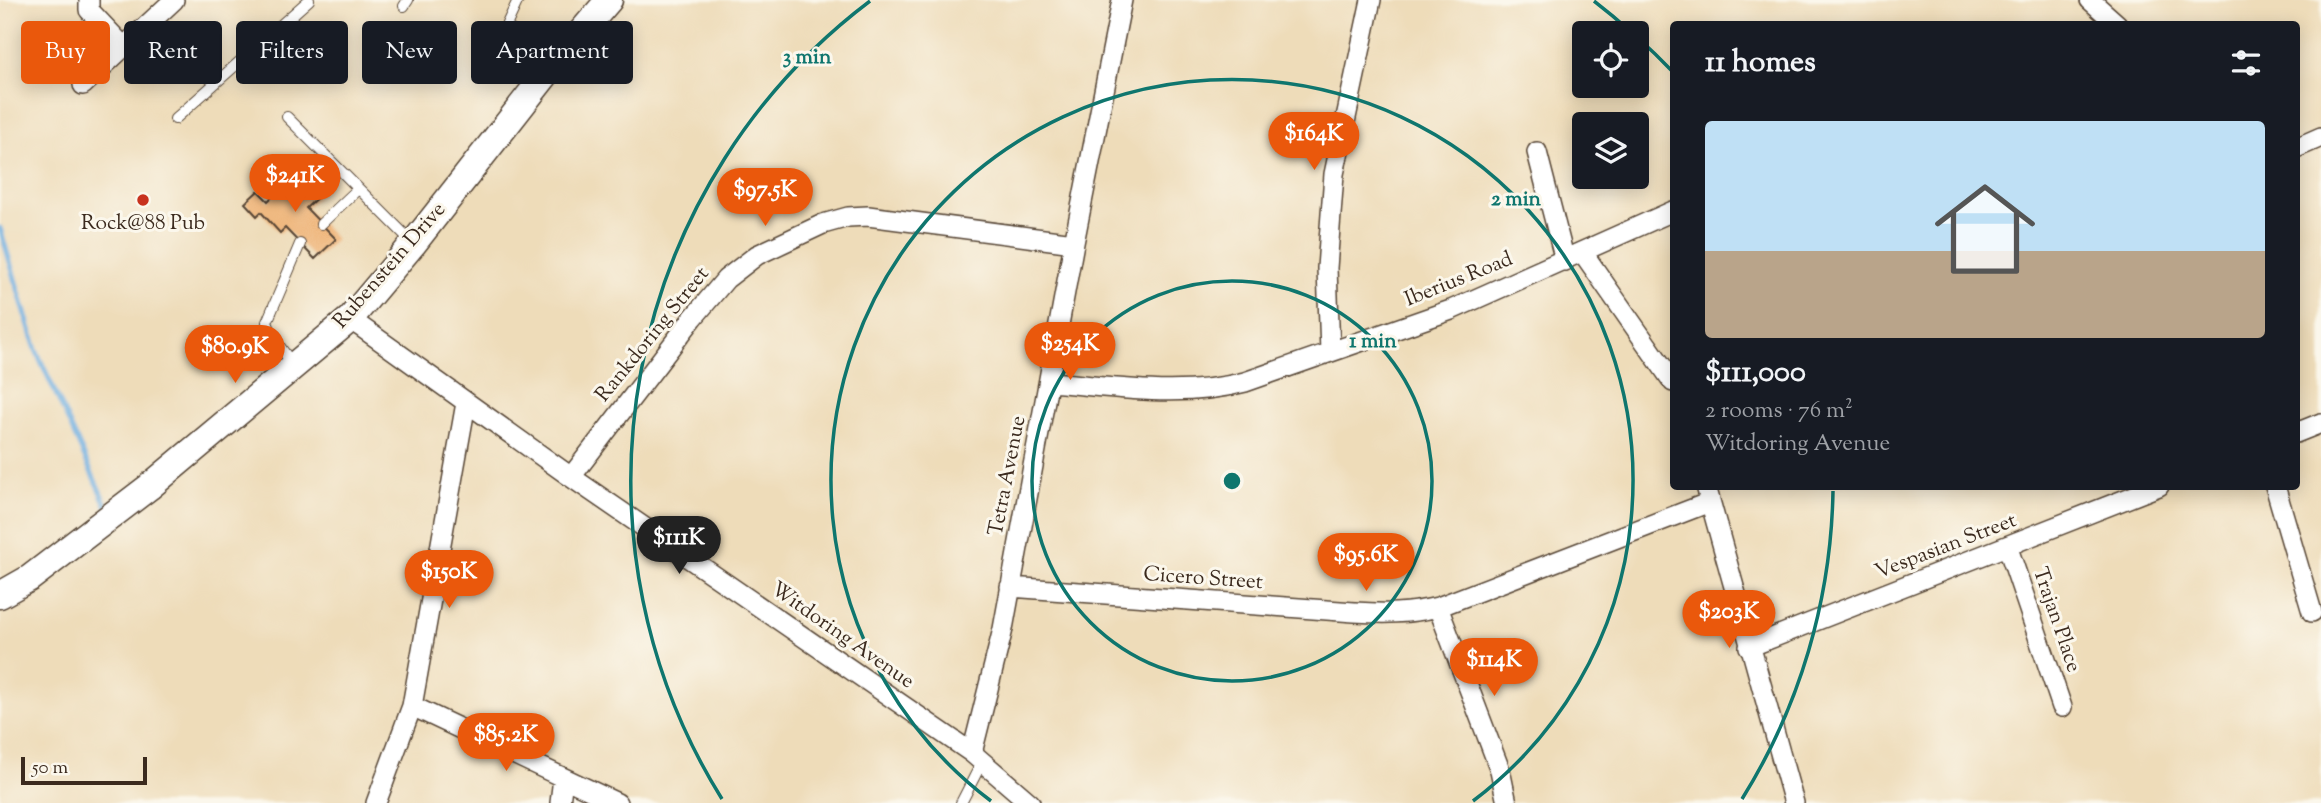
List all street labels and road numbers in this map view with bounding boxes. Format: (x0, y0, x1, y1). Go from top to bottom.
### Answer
street label: Rubenstein Drive (327, 196, 453, 336)
street label: Iberius Road (1400, 245, 1518, 315)
street label: Rankdoring Street (589, 261, 717, 409)
street label: Tetra Avenue (982, 413, 1034, 539)
street label: Vespasian Street (1871, 506, 2021, 588)
street label: Cicero Street (1142, 560, 1264, 598)
street label: Trajan Place (2024, 564, 2088, 676)
street label: Witdoring Avenue (764, 575, 920, 697)

